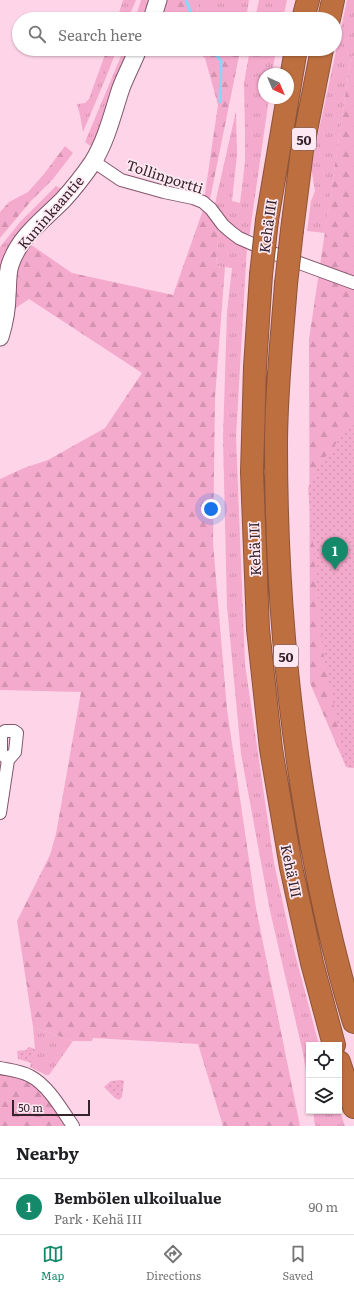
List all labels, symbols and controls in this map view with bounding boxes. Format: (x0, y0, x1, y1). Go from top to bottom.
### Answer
search box (12, 12, 342, 56)
icon: search (26, 23, 48, 45)
text: Search here (58, 23, 142, 46)
north arrow (258, 68, 294, 104)
road number: 50 (292, 128, 316, 150)
street label: Tollinportti (124, 154, 206, 198)
street label: Kuninkaantie (12, 171, 88, 253)
street label: Kehä III (253, 198, 281, 254)
your location (201, 499, 221, 519)
street label: Kehä III (243, 522, 265, 576)
pin: 1 (322, 537, 348, 570)
road number: 50 (274, 645, 298, 667)
street label: Kehä III (277, 842, 307, 900)
map controls (306, 1042, 342, 1114)
button: locate (306, 1042, 342, 1078)
button: layers (306, 1078, 342, 1114)
scale bar (12, 1098, 90, 1117)
text: 50 m (18, 1099, 43, 1115)
text: Nearby (16, 1140, 79, 1165)
text: Bembölen ulkoilualue (54, 1186, 222, 1209)
text: 1 (26, 1197, 32, 1216)
text: 90 m (308, 1197, 338, 1216)
text: Park · Kehä III (54, 1209, 142, 1228)
tab: Map (41, 1243, 64, 1283)
tab: Directions (146, 1243, 201, 1283)
tab: Saved (283, 1243, 313, 1283)

